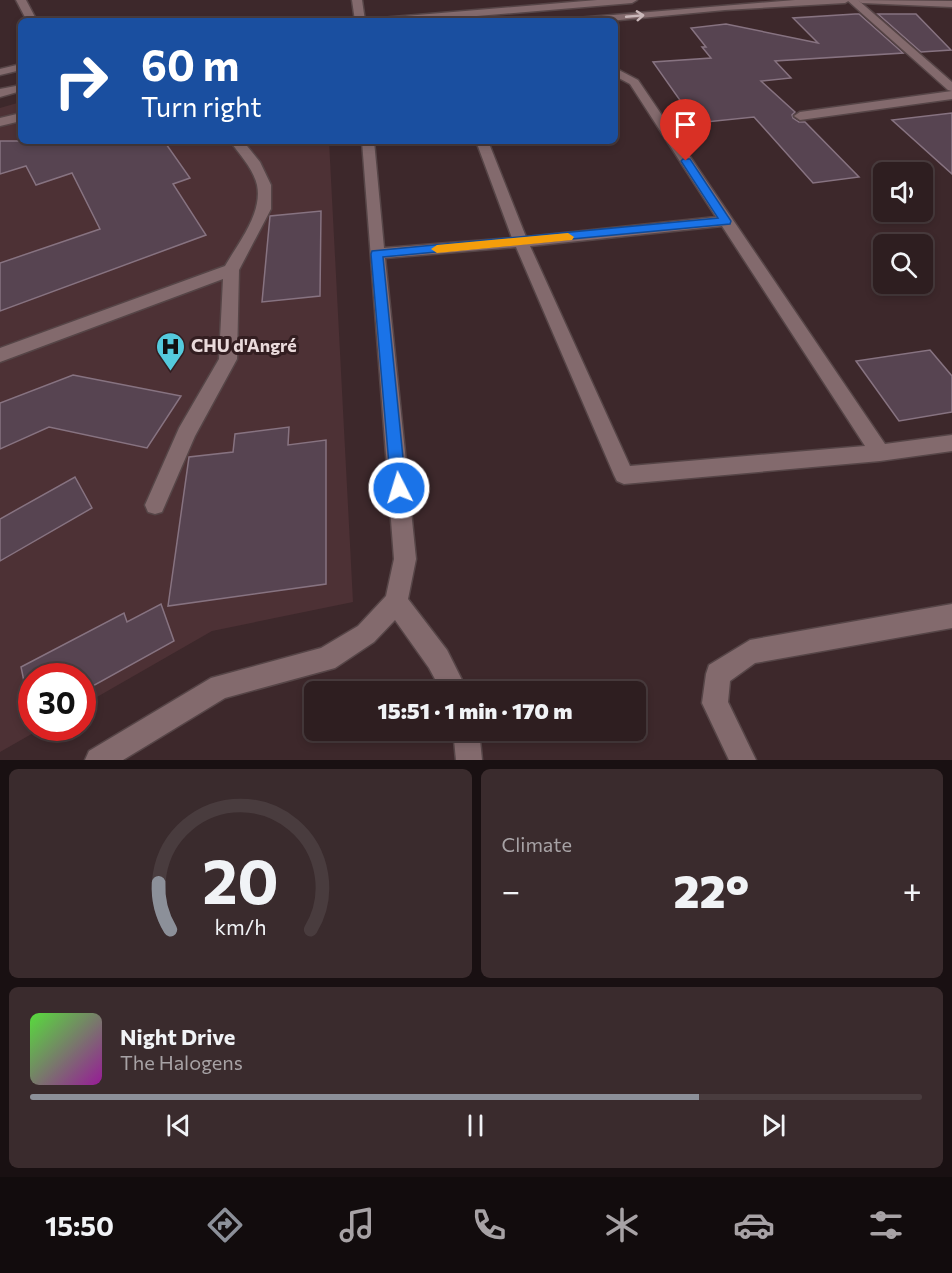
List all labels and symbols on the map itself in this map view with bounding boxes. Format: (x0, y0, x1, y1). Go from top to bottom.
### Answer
one-way arrow (625, 10, 645, 21)
pin (660, 99, 711, 161)
hospital icon: CHU d'Angré (154, 330, 186, 372)
place label: CHU d'Angré (191, 334, 297, 356)
position arrow (367, 456, 431, 520)
speed limit sign: 30 (18, 663, 96, 741)

